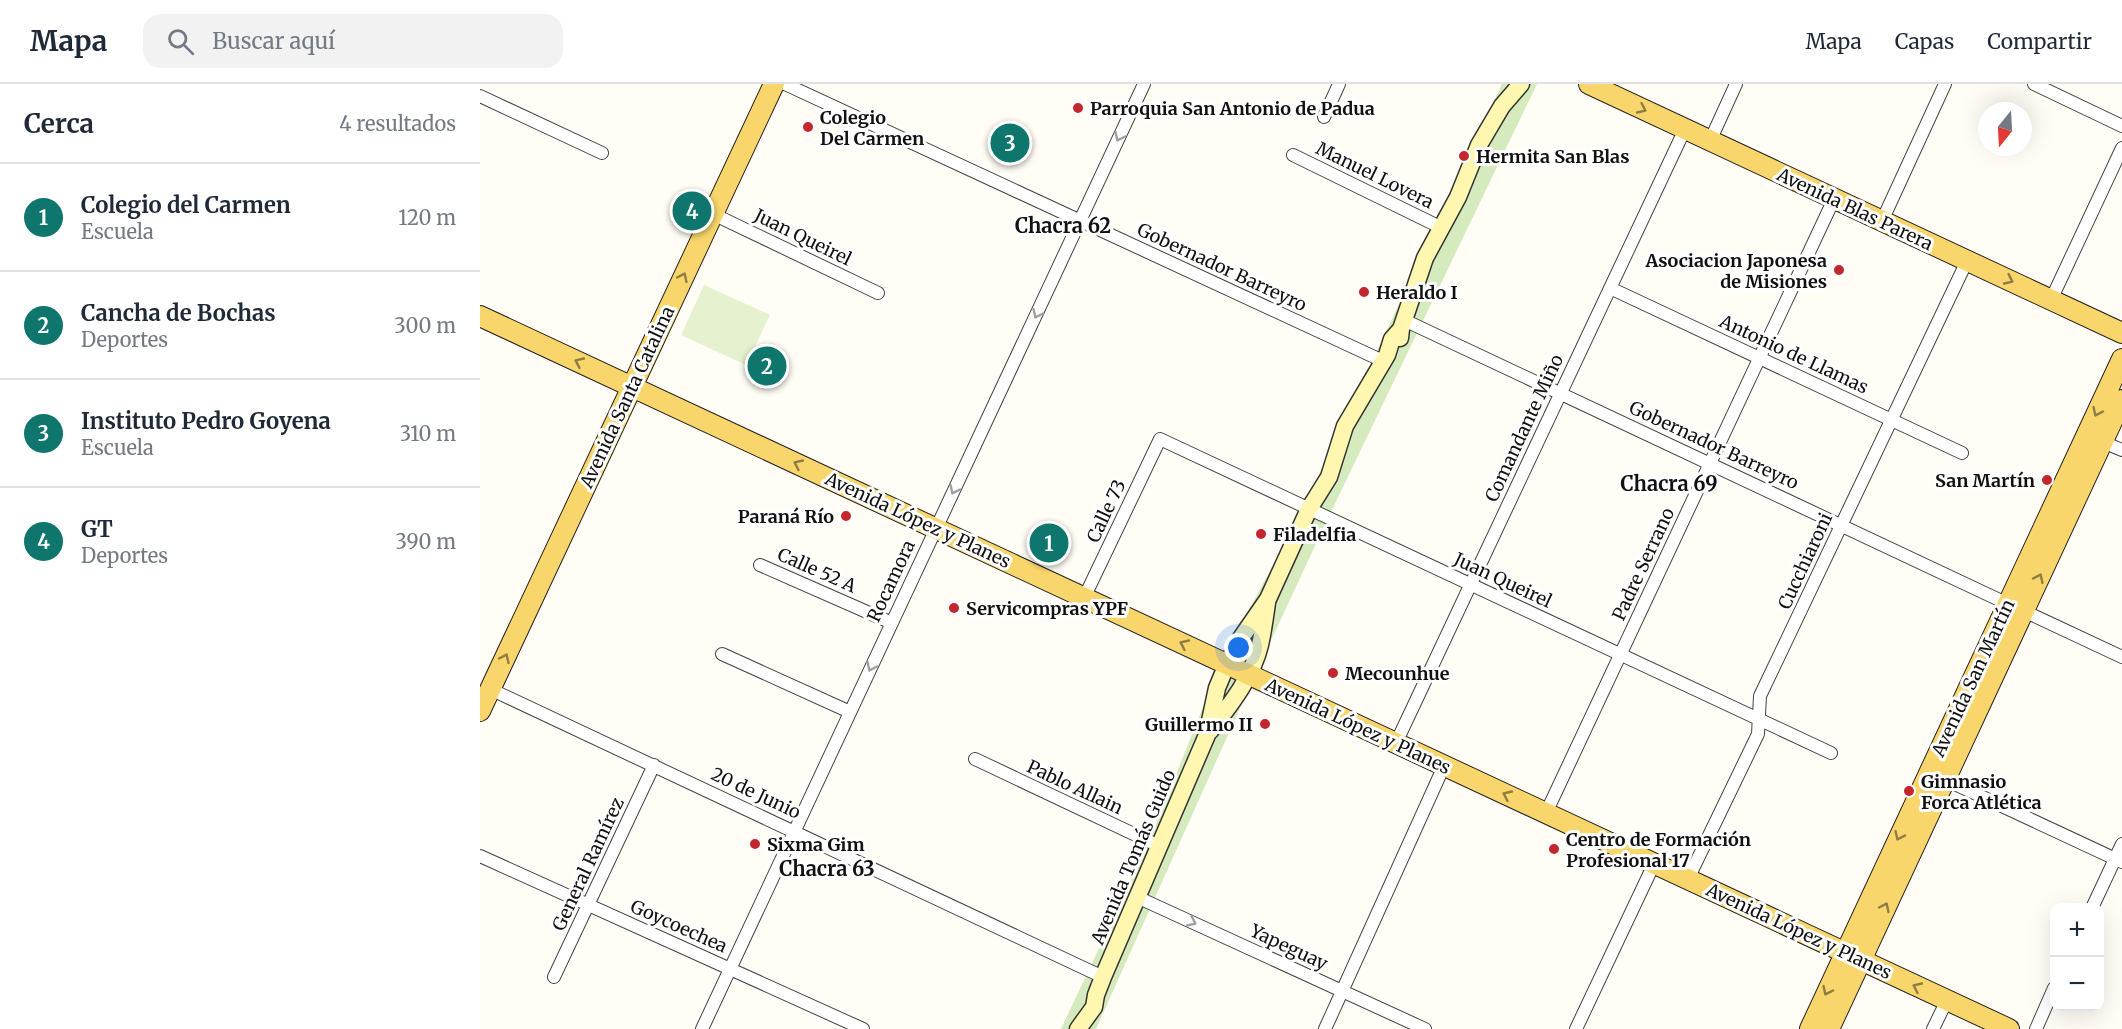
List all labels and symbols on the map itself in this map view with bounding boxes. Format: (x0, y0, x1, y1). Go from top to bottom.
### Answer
place label: Parroquia San Antonio de Padua (1090, 97, 1375, 120)
marker: Parroquia San Antonio de Padua (1071, 101, 1085, 115)
one-way arrow (1635, 101, 1646, 113)
north arrow (1978, 102, 2032, 156)
place label: Colegio Del Carmen (820, 106, 924, 150)
marker: Colegio Del Carmen (801, 120, 815, 134)
pin: 3 (990, 120, 1030, 166)
one-way arrow (1115, 130, 1127, 141)
street label: Manuel Lovera (1312, 137, 1438, 214)
place label: Hermita San Blas (1476, 145, 1629, 168)
marker: Hermita San Blas (1457, 149, 1471, 163)
street label: Avenida Blas Parera (1772, 162, 1937, 255)
pin: 4 (672, 188, 712, 234)
street label: Juan Queirel (750, 203, 856, 271)
district label: Chacra 62 (1015, 213, 1111, 238)
street label: Gobernador Barreyro (1134, 218, 1310, 316)
place label: Asociacion Japonesa de Misiones (1644, 249, 1827, 293)
marker: Asociacion Japonesa de Misiones (1832, 263, 1846, 277)
one-way arrow (676, 272, 688, 283)
one-way arrow (2002, 273, 2013, 285)
place label: Heraldo I (1376, 281, 1458, 304)
marker: Heraldo I (1357, 285, 1371, 299)
street label: Avenida Santa Catalina (574, 302, 679, 493)
one-way arrow (1032, 307, 1044, 318)
street label: Antonio de Llamas (1715, 309, 1872, 399)
pin: 2 (748, 344, 786, 388)
street label: Comandante Miño (1480, 351, 1568, 505)
one-way arrow (574, 357, 585, 369)
street label: Gobernador Barreyro (1626, 396, 1802, 494)
one-way arrow (2093, 406, 2105, 417)
one-way arrow (793, 459, 804, 471)
street label: Avenida López y Planes (821, 466, 1015, 573)
place label: San Martín (1935, 469, 2035, 492)
district label: Chacra 69 (1621, 471, 1718, 496)
marker: San Martín (2040, 473, 2054, 487)
street label: Calle 73 (1081, 476, 1131, 546)
one-way arrow (949, 484, 961, 495)
street label: Padre Serrano (1607, 504, 1679, 624)
place label: Paraná Río (738, 505, 834, 528)
marker: Paraná Río (839, 509, 853, 523)
street label: Cucchiaroni (1773, 509, 1837, 613)
pin: 1 (1030, 520, 1068, 566)
place label: Filadelfia (1273, 523, 1356, 546)
marker: Filadelfia (1254, 527, 1268, 541)
street label: Rocamora (862, 536, 920, 626)
street label: Calle 52 A (774, 542, 860, 598)
street label: Juan Queirel (1449, 547, 1556, 613)
one-way arrow (2032, 574, 2044, 585)
street label: Avenida San Martín (1926, 596, 2020, 761)
place label: Servicompras YPF (966, 597, 1128, 620)
marker: Servicompras YPF (947, 601, 961, 615)
your location (1224, 633, 1253, 662)
one-way arrow (1179, 640, 1190, 652)
one-way arrow (497, 653, 509, 664)
one-way arrow (867, 660, 879, 671)
place label: Mecounhue (1345, 662, 1450, 685)
marker: Mecounhue (1326, 666, 1340, 680)
street label: Avenida López y Planes (1261, 672, 1455, 779)
place label: Guillermo II (1145, 713, 1253, 736)
marker: Guillermo II (1258, 717, 1272, 731)
street label: Pablo Allain (1023, 755, 1127, 819)
street label: 20 de Junio (708, 762, 804, 824)
street label: Avenida Tomás Guido (1085, 766, 1180, 949)
place label: Gimnasio Forca Atlética (1921, 770, 2042, 814)
marker: Gimnasio Forca Atlética (1902, 784, 1916, 798)
one-way arrow (1502, 790, 1513, 802)
street label: General Ramírez (547, 793, 629, 934)
place label: Centro de Formación Profesional 17 (1566, 828, 1751, 872)
one-way arrow (1895, 830, 1907, 841)
place label: Sixma Gim (767, 833, 865, 856)
marker: Sixma Gim (748, 837, 762, 851)
marker: Centro de Formación Profesional 17 (1547, 842, 1561, 856)
district label: Chacra 63 (779, 856, 875, 881)
street label: Avenida López y Planes (1702, 877, 1896, 984)
street label: Goycoechea (627, 894, 731, 958)
one-way arrow (1878, 902, 1890, 913)
one-way arrow (1185, 915, 1196, 927)
street label: Yapeguay (1246, 919, 1332, 975)
one-way arrow (1913, 982, 1924, 994)
one-way arrow (1823, 984, 1835, 995)

